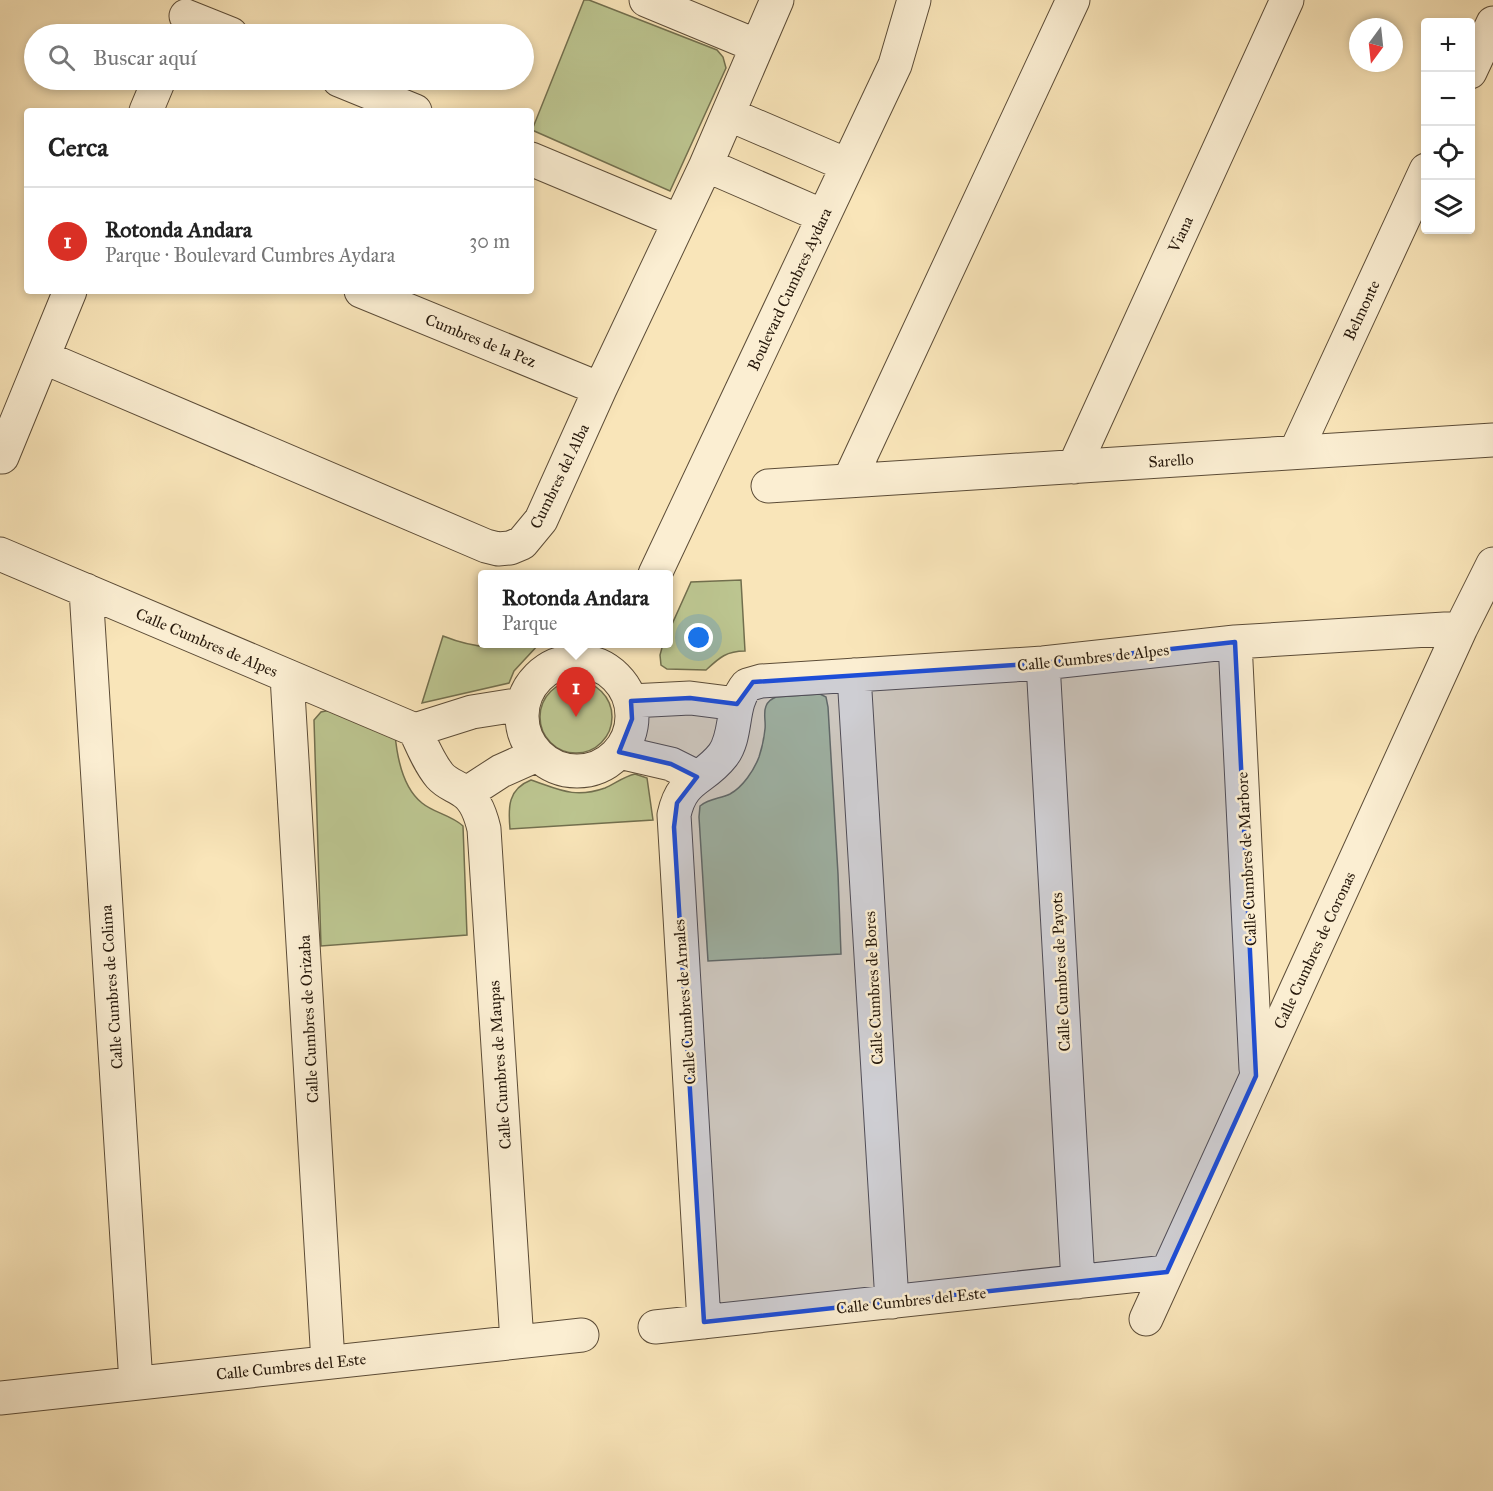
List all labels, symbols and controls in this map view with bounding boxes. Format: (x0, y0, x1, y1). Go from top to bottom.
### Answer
north arrow (1349, 18, 1403, 72)
map controls (1421, 18, 1475, 234)
button: + (1421, 18, 1475, 72)
search box (24, 24, 534, 90)
icon: search (45, 41, 78, 74)
text: Buscar aquí (93, 44, 196, 71)
button: − (1421, 72, 1475, 126)
button: locate (1421, 126, 1475, 180)
text: Cerca (48, 131, 108, 163)
button: layers (1421, 180, 1475, 234)
street label: Boulevard Cumbres Aydara (743, 205, 836, 374)
street label: Viana (1163, 213, 1197, 256)
text: Rotonda Andara (105, 216, 252, 243)
text: 1 (64, 229, 71, 253)
text: 30 m (469, 229, 510, 253)
text: Parque · Boulevard Cumbres Aydara (105, 243, 395, 267)
street label: Belmonte (1339, 277, 1384, 343)
street label: Cumbres de la Pez (423, 310, 540, 372)
street label: Cumbres del Alba (526, 420, 593, 532)
street label: Sarello (1148, 449, 1194, 472)
popup (478, 570, 673, 648)
text: Rotonda Andara (502, 584, 649, 611)
street label: Calle Cumbres de Alpes (133, 604, 281, 681)
text: Parque (502, 611, 557, 635)
your location (684, 623, 713, 652)
street label: Calle Cumbres de Alpes (1016, 640, 1170, 675)
pin: 1 (556, 668, 596, 717)
street label: Calle Cumbres de Marbore (1232, 771, 1261, 947)
street label: Calle Cumbres de Coronas (1270, 868, 1359, 1032)
street label: Calle Cumbres de Payots (1047, 892, 1074, 1052)
street label: Calle Cumbres de Colima (96, 904, 127, 1070)
street label: Calle Cumbres de Bores (860, 910, 887, 1065)
street label: Calle Cumbres de Arnales (669, 918, 700, 1085)
street label: Calle Cumbres de Orizaba (295, 934, 322, 1103)
street label: Calle Cumbres de Maupas (484, 980, 515, 1150)
street label: Calle Cumbres del Este (835, 1283, 987, 1318)
street label: Calle Cumbres del Este (215, 1349, 367, 1384)

